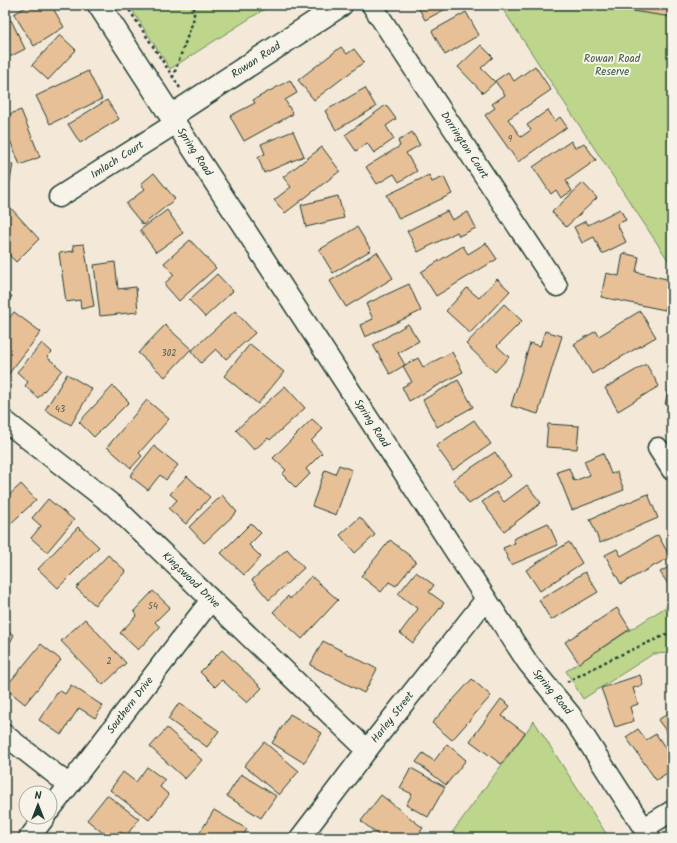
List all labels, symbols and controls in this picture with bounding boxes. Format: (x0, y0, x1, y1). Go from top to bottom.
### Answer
street label: Rowan Road (228, 37, 285, 83)
park label: Rowan Road Reserve (584, 50, 641, 81)
street label: Dorrington Court (436, 108, 494, 183)
street label: Spring Road (172, 124, 217, 180)
house number: 9 (508, 132, 513, 147)
street label: Imlach Court (87, 136, 148, 184)
house number: 302 (162, 346, 176, 361)
street label: Spring Road (349, 395, 394, 452)
house number: 43 (55, 402, 65, 417)
street label: Kingswood Drive (158, 548, 224, 613)
house number: 54 (148, 599, 158, 614)
house number: 2 (106, 654, 112, 669)
street label: Spring Road (528, 665, 577, 720)
street label: Southern Drive (102, 673, 158, 738)
street label: Harley Street (367, 687, 419, 747)
north arrow (18, 785, 58, 825)
text: N (35, 787, 42, 805)

